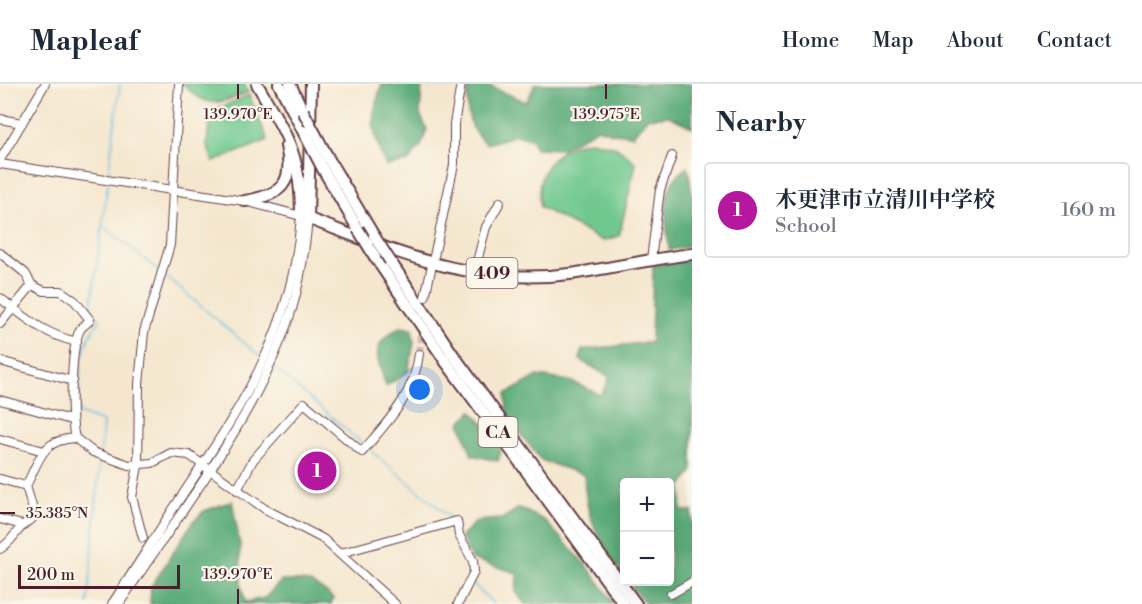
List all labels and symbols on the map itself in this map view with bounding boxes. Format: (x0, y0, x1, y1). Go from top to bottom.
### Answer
text: 139.970°E (203, 105, 273, 124)
text: 139.975°E (572, 105, 640, 124)
road number: 409 (466, 258, 518, 288)
your location (405, 375, 434, 404)
road number: CA (478, 417, 518, 447)
pin: 1 (298, 448, 336, 494)
text: 35.385°N (26, 504, 88, 523)
scale bar (18, 562, 180, 590)
text: 139.970°E (203, 565, 273, 584)

